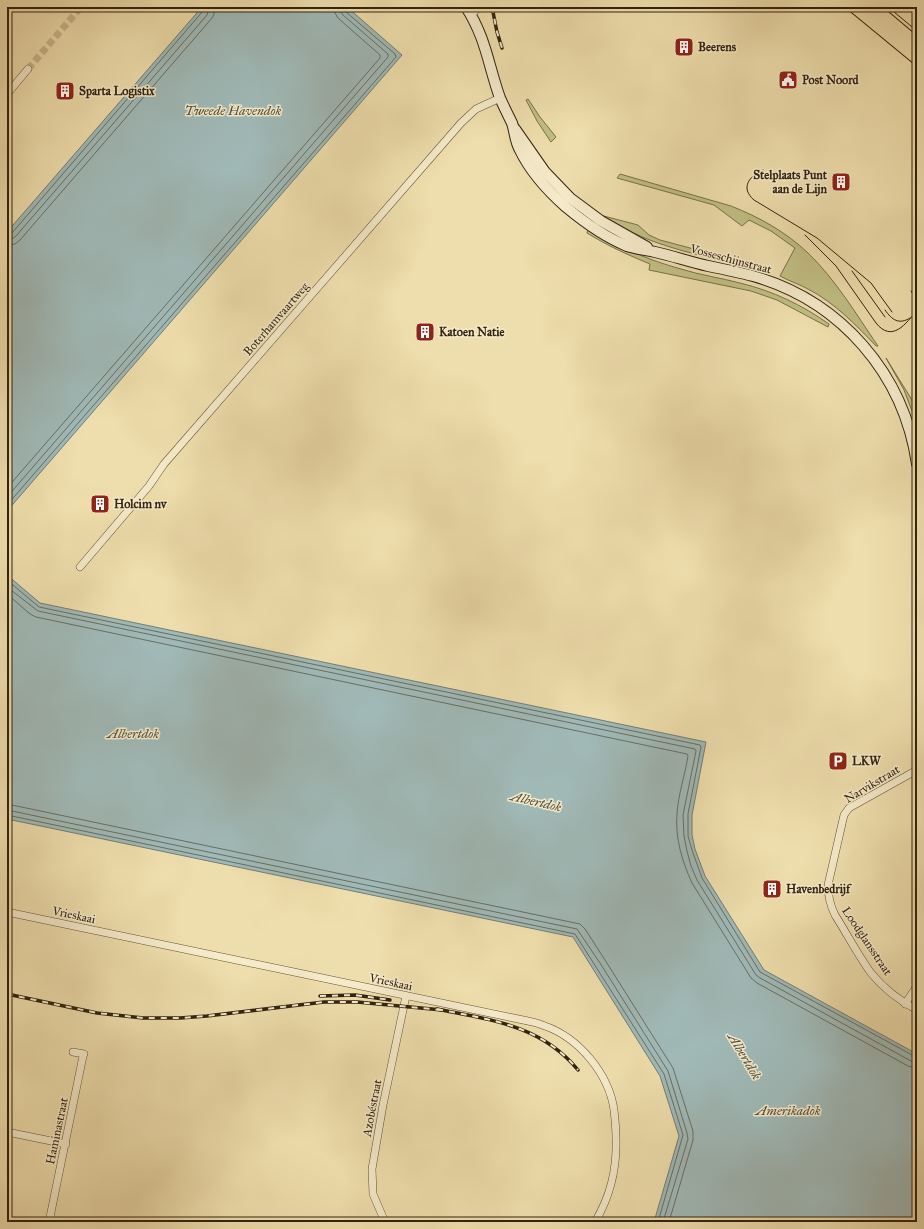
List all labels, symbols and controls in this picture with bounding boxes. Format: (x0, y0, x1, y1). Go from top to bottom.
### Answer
building icon: Beerens (673, 36, 695, 58)
place label: Beerens (698, 40, 737, 54)
public building icon: Post Noord (777, 69, 799, 91)
place label: Post Noord (802, 73, 860, 87)
building icon: Sparta Logistix (54, 80, 76, 102)
place label: Sparta Logistix (79, 84, 155, 99)
water label: Tweede Havendok (185, 103, 281, 119)
place label: Stelplaats Punt aan de Lijn (753, 168, 828, 197)
building icon: Stelplaats Punt aan de Lijn (830, 171, 852, 193)
street label: Vosseschijnstraat (688, 241, 774, 277)
street label: Boterhamvaartweg (240, 279, 313, 359)
building icon: Katoen Natie (414, 321, 436, 343)
place label: Katoen Natie (439, 325, 505, 339)
building icon: Holcim nv (89, 493, 111, 515)
place label: Holcim nv (114, 497, 168, 511)
water label: Albertdok (105, 726, 159, 742)
parking icon: LKW (827, 750, 849, 772)
place label: LKW (852, 754, 881, 768)
street label: Narvikstraat (842, 762, 903, 806)
water label: Albertdok (507, 788, 563, 816)
building icon: Havenbedrijf (761, 878, 783, 900)
place label: Havenbedrijf (786, 882, 852, 897)
street label: Vrieskaai (50, 903, 97, 927)
street label: Loodglansstraat (838, 904, 895, 979)
street label: Vrieskaai (367, 970, 414, 994)
water label: Albertdok (723, 1028, 764, 1083)
street label: Azobéstraat (359, 1077, 385, 1139)
street label: Haminastraat (43, 1096, 71, 1166)
water label: Amerikadok (754, 1103, 821, 1119)

